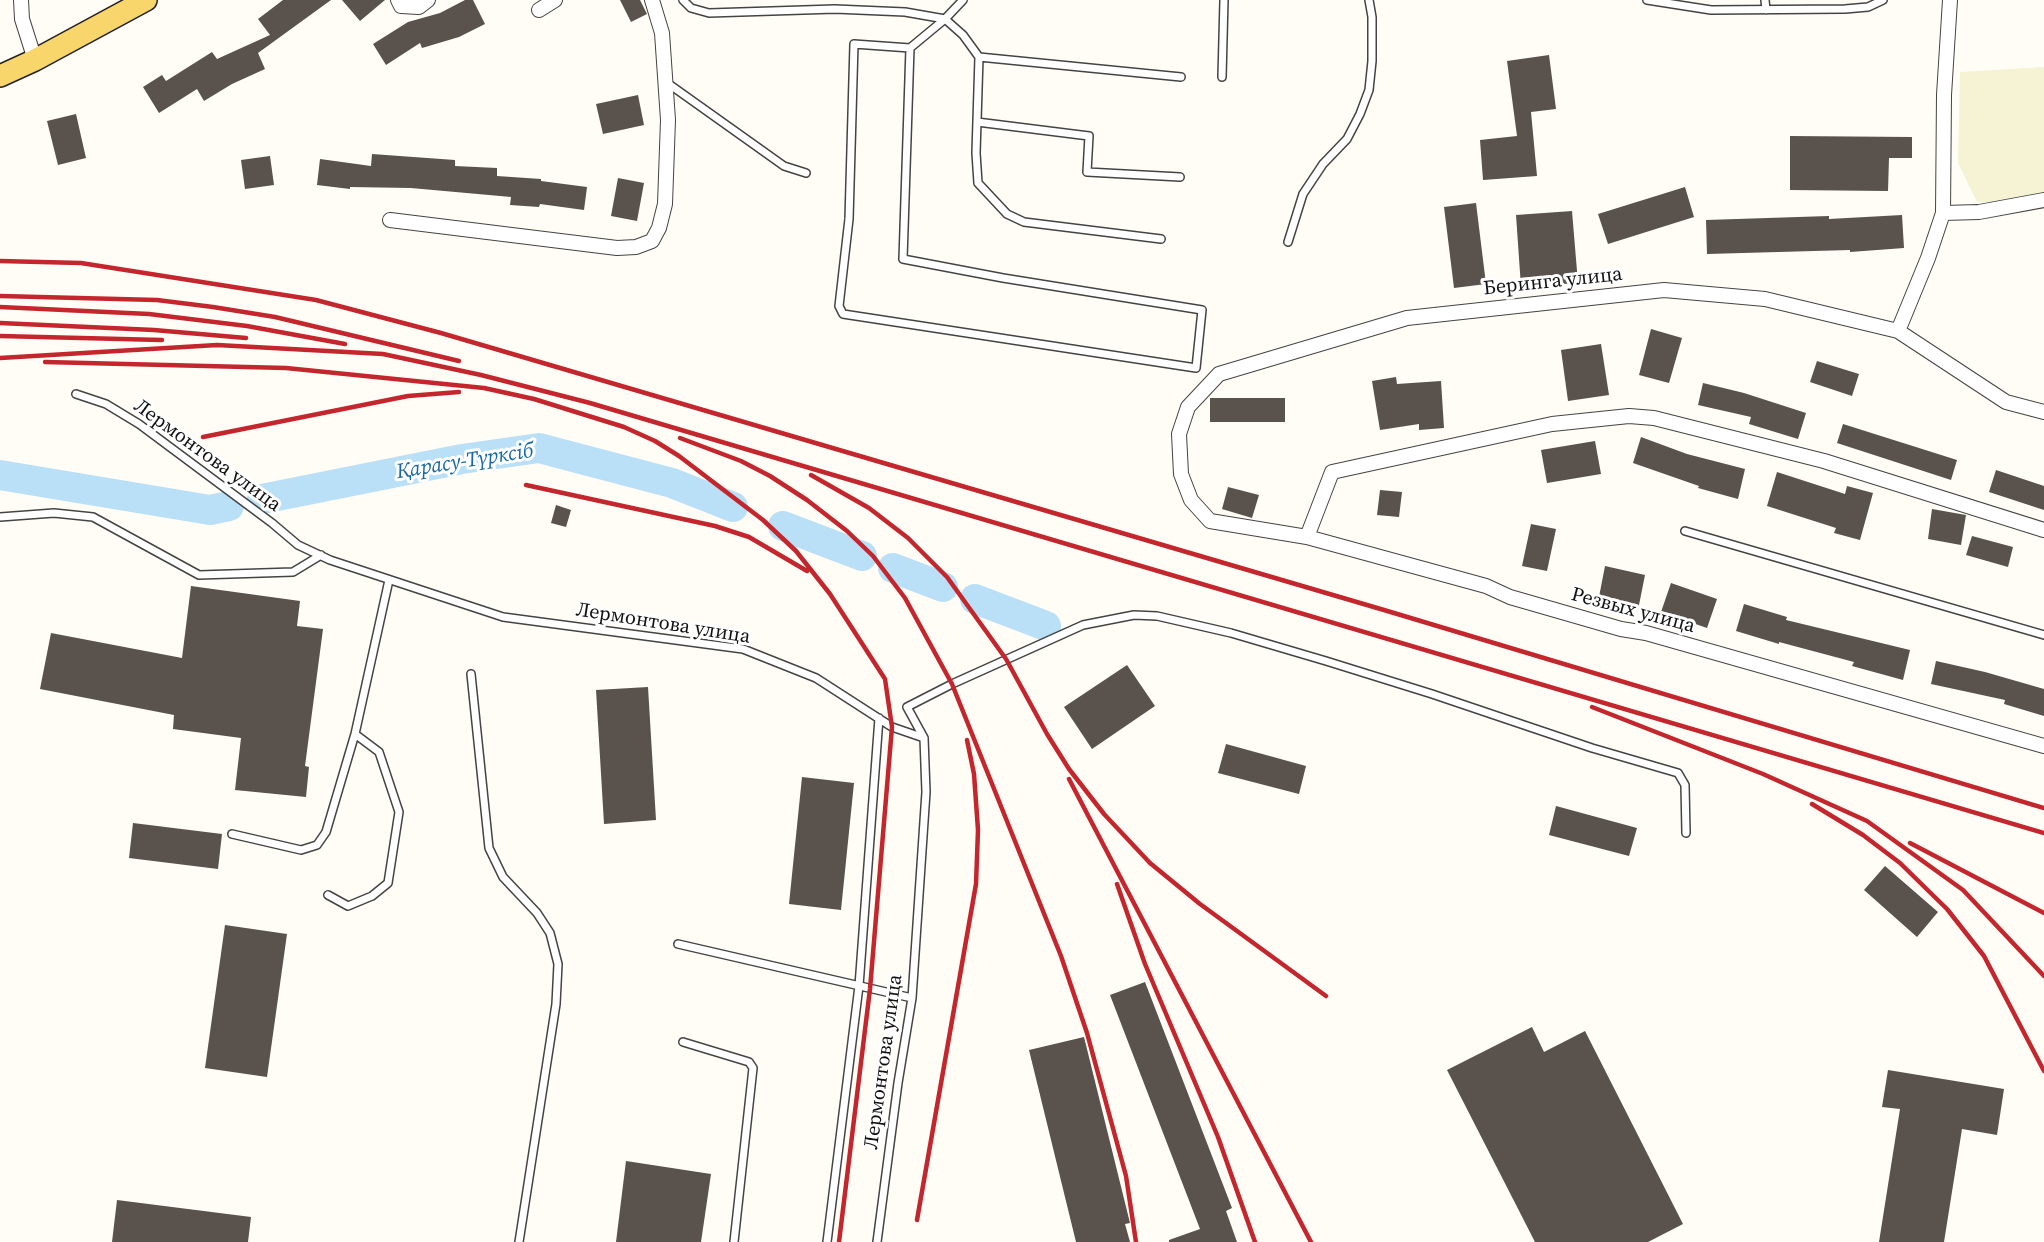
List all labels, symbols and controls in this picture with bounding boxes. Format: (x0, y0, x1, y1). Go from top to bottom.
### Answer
street label: Беринга улица (1482, 263, 1624, 301)
street label: Лермонтова улица (129, 395, 285, 517)
water label: Қарасу-Түрксіб (395, 439, 535, 485)
street label: Резвых улица (1569, 583, 1697, 639)
street label: Лермонтова улица (574, 598, 752, 650)
street label: Лермонтова улица (860, 973, 908, 1151)

